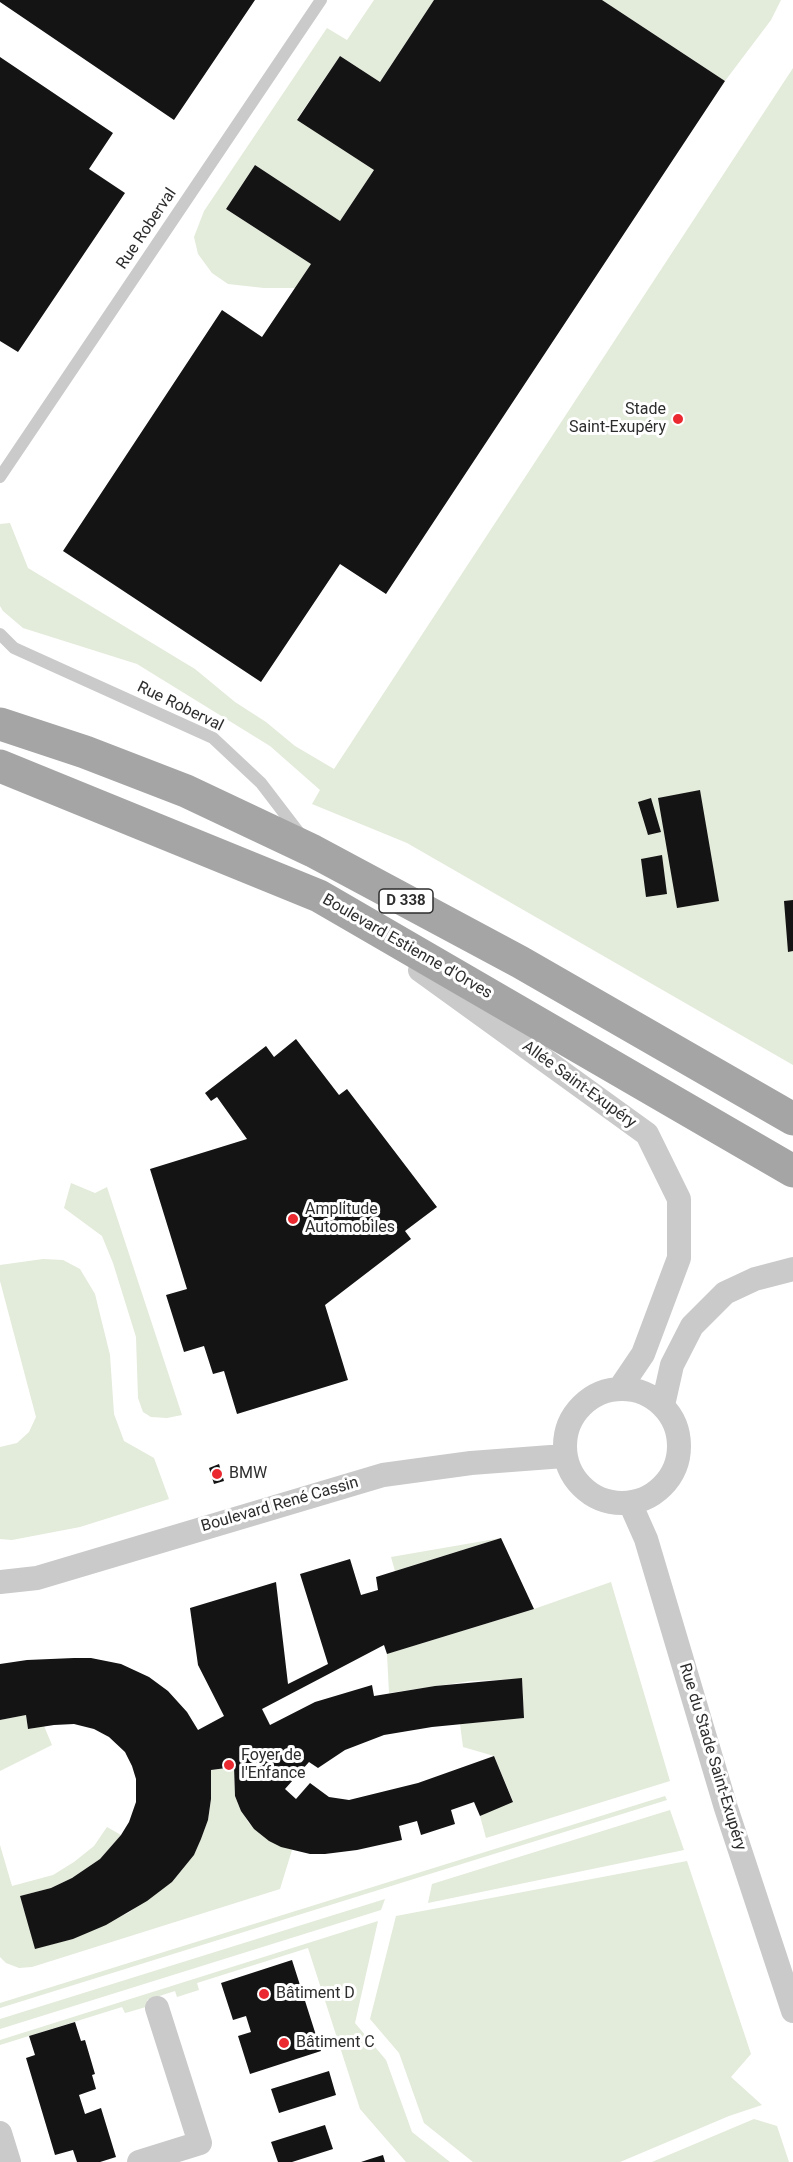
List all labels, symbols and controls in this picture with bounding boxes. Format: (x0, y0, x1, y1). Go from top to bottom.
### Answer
street label: Rue Roberval (113, 185, 181, 273)
place label: Stade Saint-Exupéry (569, 400, 666, 438)
marker: Stade Saint-Exupéry (671, 412, 685, 426)
street label: Rue Roberval (134, 678, 226, 736)
road number: D 338 (379, 889, 433, 913)
street label: Boulevard Estienne d'Orves (319, 891, 495, 1003)
street label: Allée Saint-Exupéry (518, 1037, 640, 1133)
place label: Amplitude Automobiles (305, 1200, 395, 1238)
marker: Amplitude Automobiles (286, 1212, 300, 1226)
place label: BMW (229, 1464, 267, 1484)
marker: BMW (210, 1467, 224, 1481)
street label: Boulevard René Cassin (199, 1473, 361, 1537)
street label: Rue du Stade Saint-Exupéry (674, 1661, 750, 1853)
place label: Foyer de l'Enfance (241, 1746, 306, 1784)
marker: Foyer de l'Enfance (222, 1758, 236, 1772)
place label: Bâtiment D (276, 1984, 355, 2004)
marker: Bâtiment D (257, 1987, 271, 2001)
place label: Bâtiment C (296, 2033, 375, 2053)
marker: Bâtiment C (277, 2036, 291, 2050)

